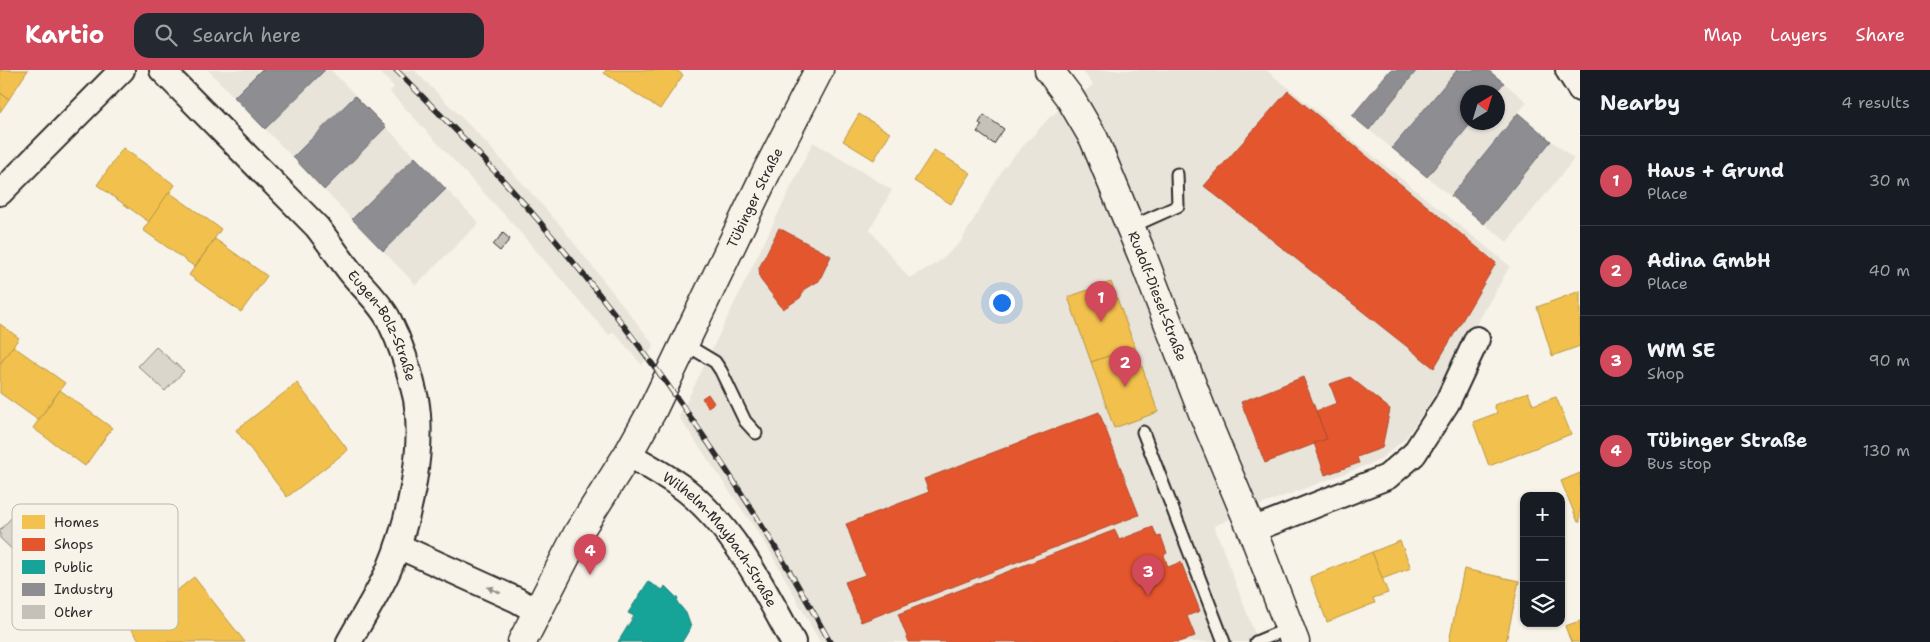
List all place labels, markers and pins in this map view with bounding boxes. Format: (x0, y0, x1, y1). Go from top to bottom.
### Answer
pin: 1 (1085, 281, 1117, 322)
pin: 2 (1109, 346, 1141, 387)
pin: 4 (574, 534, 606, 575)
pin: 3 (1132, 555, 1164, 596)

